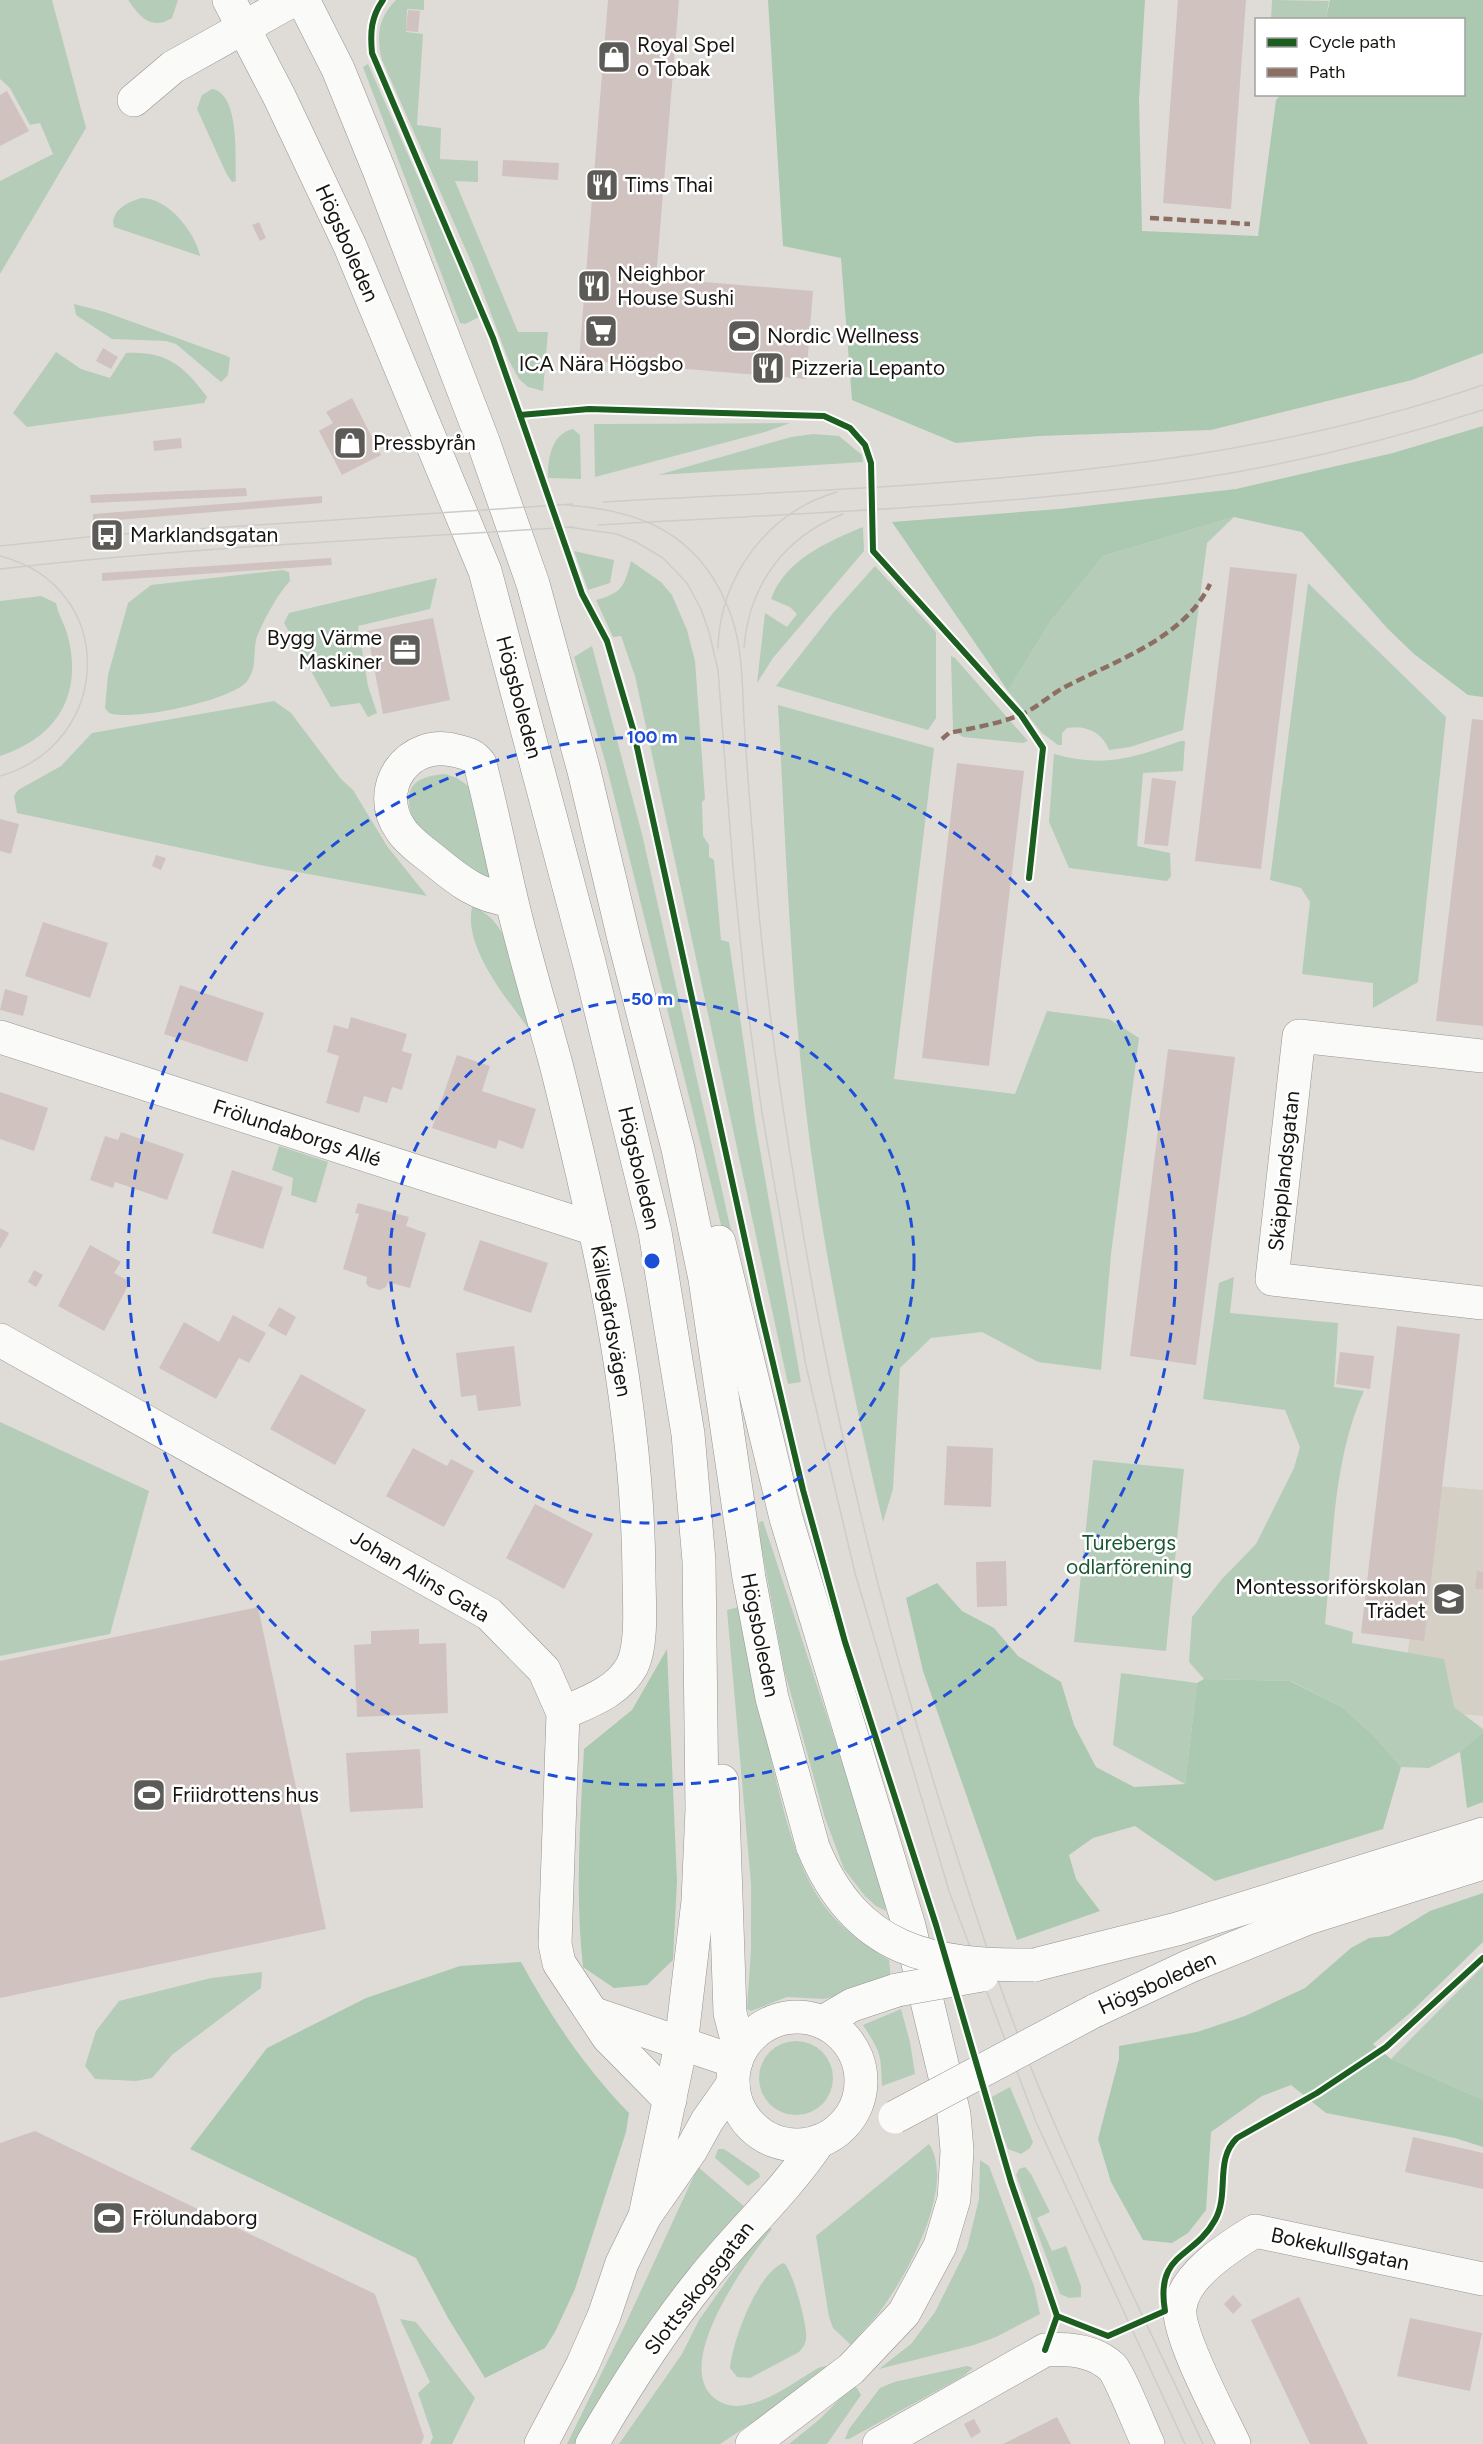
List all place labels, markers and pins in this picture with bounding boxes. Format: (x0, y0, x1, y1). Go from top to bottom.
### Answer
place label: Royal Spel o Tobak (637, 32, 735, 81)
shop icon: Royal Spel o Tobak (596, 39, 632, 75)
restaurant icon: Tims Thai (584, 167, 620, 203)
place label: Tims Thai (625, 172, 713, 197)
place label: Neighbor House Sushi (617, 261, 734, 310)
restaurant icon: Neighbor House Sushi (576, 268, 612, 304)
supermarket icon: ICA Nära Högsbo (583, 313, 619, 349)
sports icon: Nordic Wellness (726, 318, 762, 354)
place label: Nordic Wellness (767, 323, 919, 348)
restaurant icon: Pizzeria Lepanto (750, 350, 786, 386)
place label: ICA Nära Högsbo (519, 351, 683, 376)
place label: Pizzeria Lepanto (791, 355, 945, 380)
shop icon: Pressbyrån (332, 425, 368, 461)
place label: Pressbyrån (373, 430, 476, 455)
bus stop icon: Marklandsgatan (89, 517, 125, 553)
place label: Marklandsgatan (130, 522, 278, 547)
place label: Bygg Värme Maskiner (267, 625, 382, 674)
office icon: Bygg Värme Maskiner (387, 632, 423, 668)
centre of rings (642, 1251, 662, 1271)
place label: Montessoriförskolan Trädet (1235, 1574, 1426, 1623)
school or university icon: Montessoriförskolan Trädet (1431, 1581, 1467, 1617)
sports icon: Friidrottens hus (131, 1777, 167, 1813)
place label: Friidrottens hus (172, 1782, 319, 1807)
sports icon: Frölundaborg (91, 2200, 127, 2236)
place label: Frölundaborg (132, 2205, 257, 2230)

